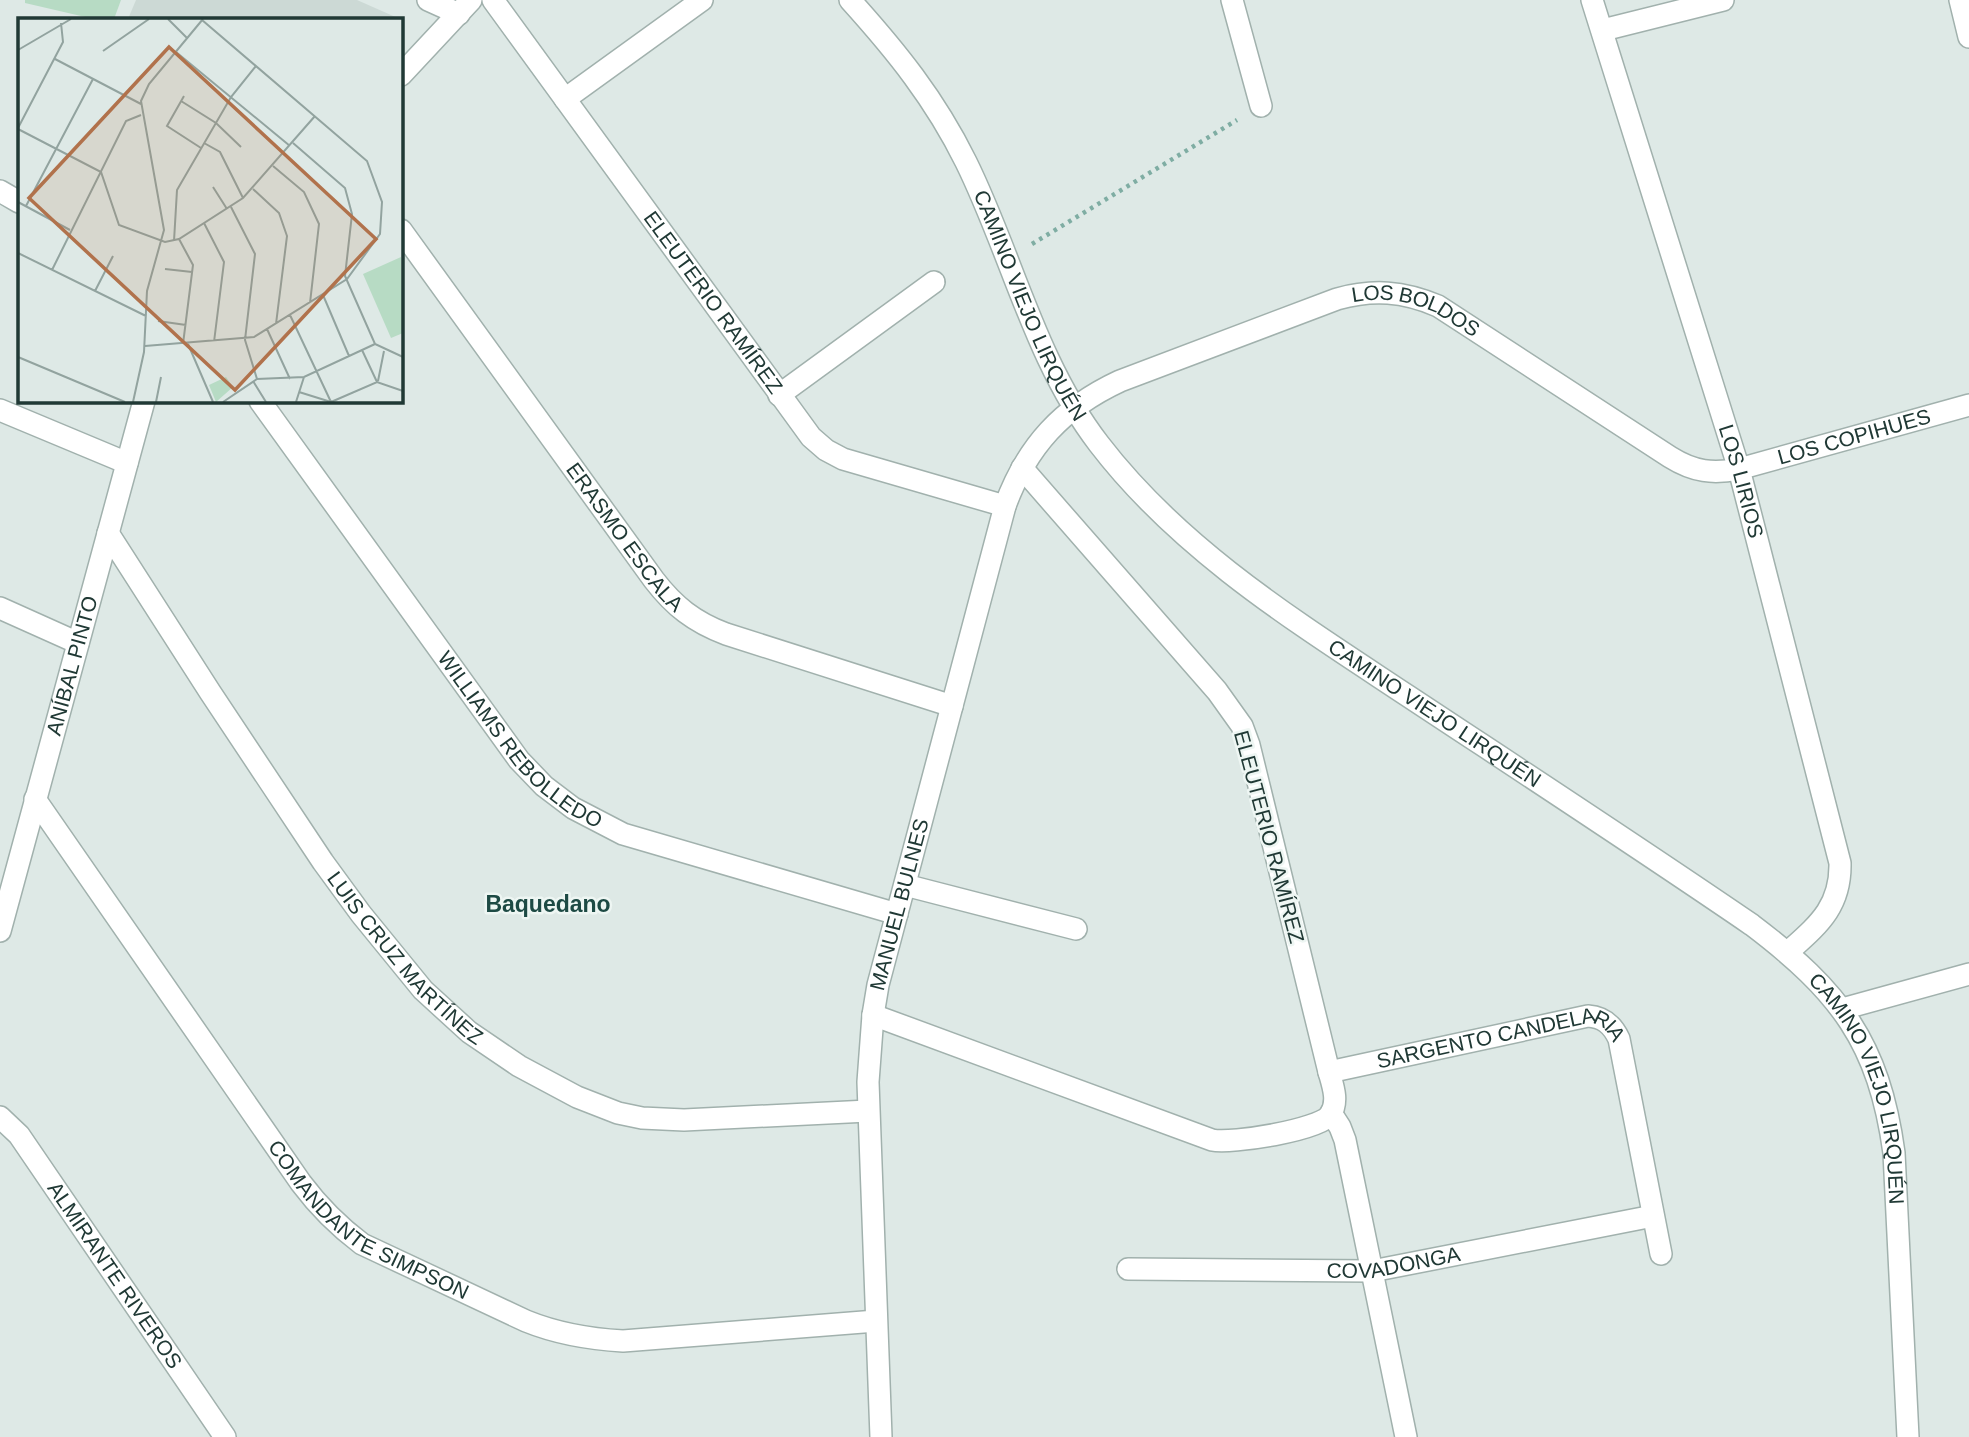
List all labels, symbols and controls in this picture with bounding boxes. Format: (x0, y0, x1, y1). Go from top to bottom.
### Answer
inset map (18, 18, 402, 402)
street label: CAMINO VIEJO LIRQUÉN (969, 186, 1091, 425)
street label: ELEUTERIO RAMÍREZ (640, 207, 787, 398)
street label: LOS BOLDOS (1350, 281, 1484, 341)
street label: LOS COPIHUES (1775, 404, 1933, 469)
street label: LOS LIRIOS (1715, 422, 1768, 540)
street label: ERASMO ESCALA (562, 458, 688, 616)
street label: ANÍBAL PINTO (42, 593, 102, 738)
street label: CAMINO VIEJO LIRQUÉN (1324, 635, 1545, 791)
street label: WILLIAMS REBOLLEDO (433, 647, 606, 832)
street label: ELEUTERIO RAMÍREZ (1230, 728, 1309, 946)
street label: MANUEL BULNES (865, 816, 933, 993)
street label: LUIS CRUZ MARTÍNEZ (323, 867, 488, 1049)
district label: Baquedano (485, 891, 611, 917)
street label: CAMINO VIEJO LIRQUÉN (1805, 968, 1909, 1205)
street label: SARGENTO CANDELARIA (1375, 1003, 1630, 1072)
street label: COMANDANTE SIMPSON (264, 1136, 472, 1303)
street label: ALMIRANTE RIVEROS (43, 1177, 187, 1373)
street label: COVADONGA (1326, 1242, 1462, 1282)

